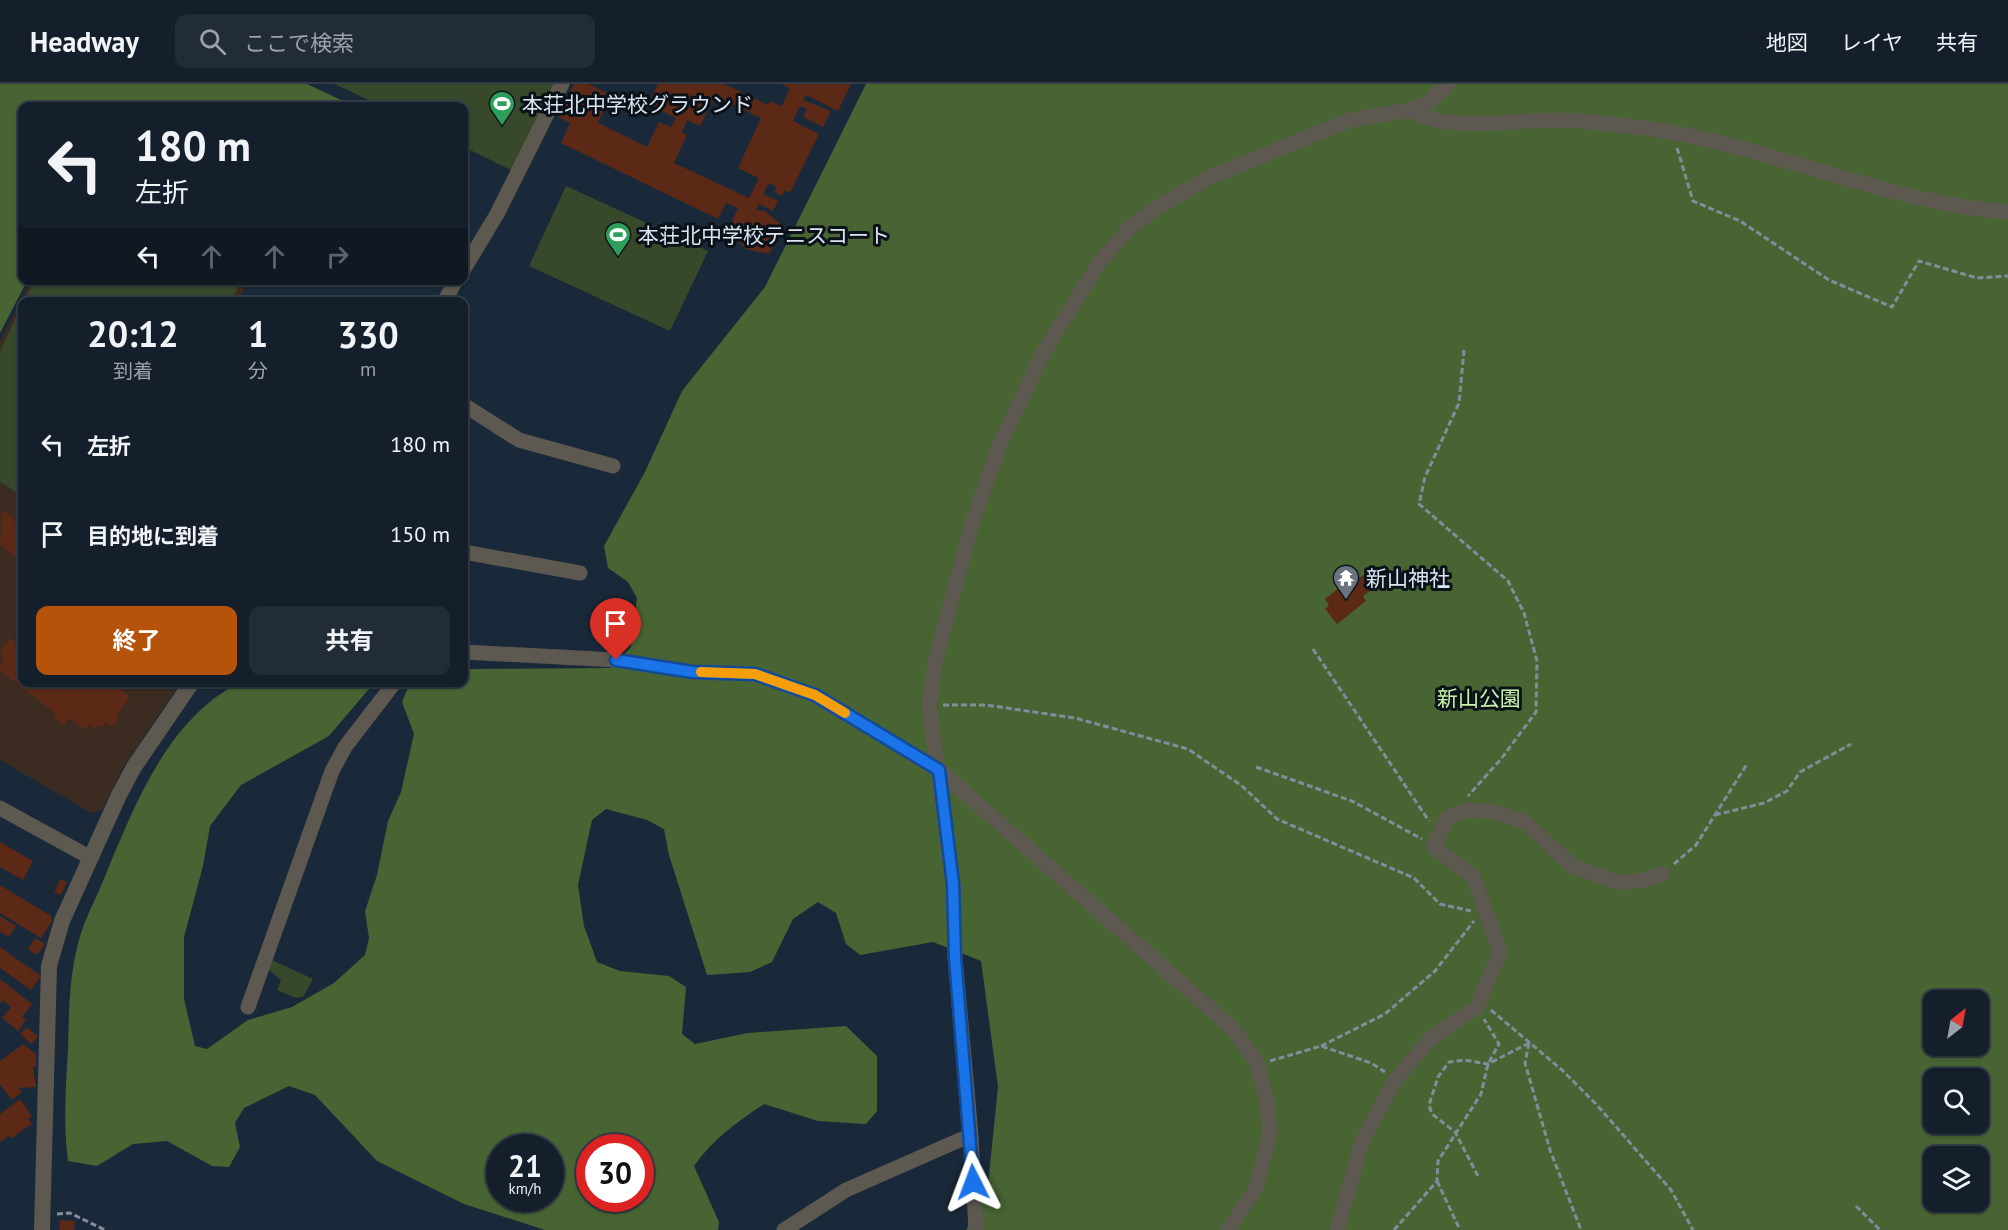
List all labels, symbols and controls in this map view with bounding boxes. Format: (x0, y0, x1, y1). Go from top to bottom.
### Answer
search box (175, 14, 595, 68)
text: Headway (30, 23, 139, 60)
icon: search (196, 25, 229, 58)
text: ここで検索 (244, 29, 354, 57)
text: 地図 (1766, 29, 1808, 56)
text: レイヤ (1841, 29, 1903, 56)
text: 共有 (1936, 29, 1978, 56)
sports icon: 本荘北中学校グラウンド (487, 89, 517, 127)
place label: 本荘北中学校グラウンド (522, 91, 753, 118)
text: 180 m (135, 118, 251, 173)
icon: left (36, 126, 114, 204)
text: 左折 (135, 175, 189, 209)
sports icon: 本荘北中学校テニスコート (603, 220, 633, 258)
place label: 本荘北中学校テニスコート (638, 222, 890, 249)
icon: left (132, 240, 165, 273)
icon: ahead (195, 240, 228, 273)
icon: ahead (258, 240, 291, 273)
icon: right (321, 240, 354, 273)
text: 20:12 (87, 310, 179, 357)
text: 1 (248, 310, 268, 357)
text: 330 (337, 311, 399, 358)
text: m (360, 356, 376, 382)
text: 到着 (113, 358, 153, 384)
text: 分 (248, 358, 268, 384)
icon: left (36, 428, 69, 461)
text: 180 m (390, 430, 450, 458)
text: 左折 (87, 432, 131, 460)
icon: arrive (36, 518, 69, 551)
text: 150 m (390, 520, 450, 548)
text: 目的地に到着 (87, 522, 219, 550)
temple icon: 新山神社 (1331, 563, 1361, 601)
place label: 新山神社 (1366, 565, 1450, 592)
pin (590, 598, 641, 660)
button: 終了 (36, 606, 237, 675)
button: 共有 (249, 606, 450, 675)
icon: arrive (599, 607, 632, 640)
park label: 新山公園 (1437, 685, 1521, 712)
north arrow (1923, 990, 1989, 1056)
map controls (1923, 990, 1989, 1212)
button: search (1923, 1068, 1989, 1134)
speed limit sign: 30 (576, 1134, 654, 1212)
text: 21 (508, 1146, 542, 1185)
button: layers (1923, 1146, 1989, 1212)
position arrow (941, 1150, 1005, 1214)
text: km/h (509, 1179, 541, 1198)

